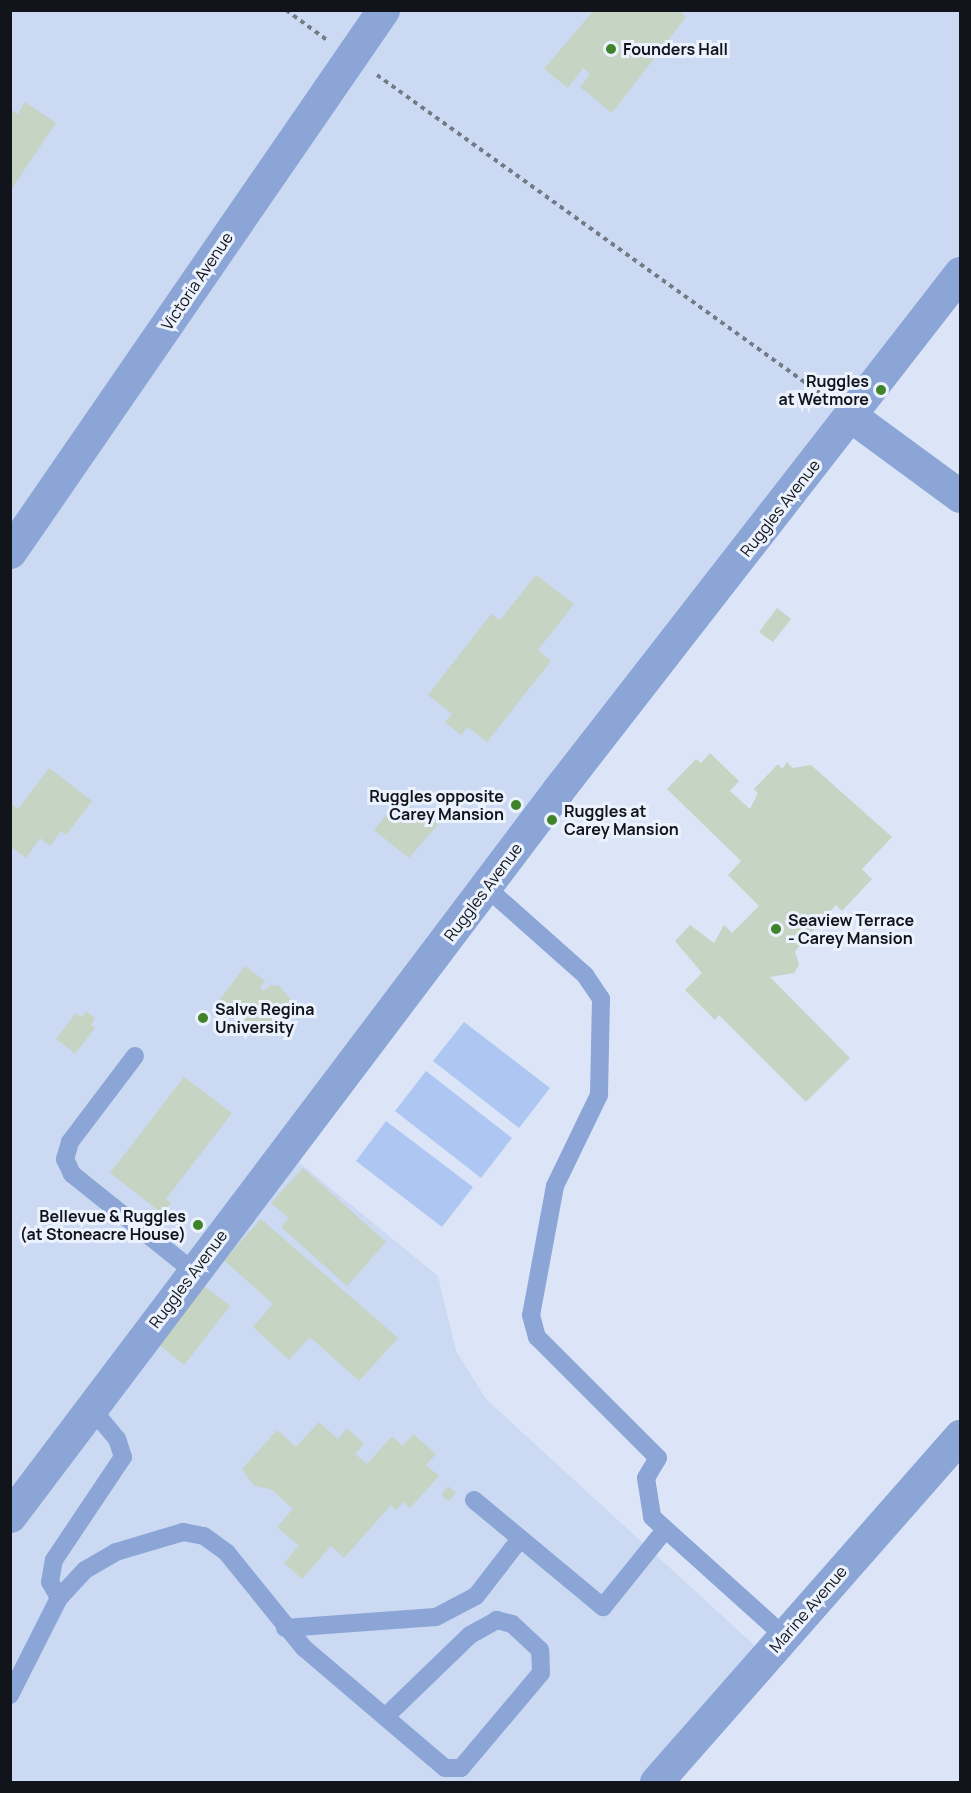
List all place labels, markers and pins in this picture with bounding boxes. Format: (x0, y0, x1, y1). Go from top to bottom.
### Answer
place label: Founders Hall (623, 39, 728, 59)
marker: Founders Hall (604, 42, 618, 56)
place label: Ruggles at Wetmore (778, 371, 869, 409)
marker: Ruggles at Wetmore (874, 383, 888, 397)
place label: Ruggles opposite Carey Mansion (369, 786, 504, 824)
marker: Ruggles opposite Carey Mansion (509, 798, 523, 812)
place label: Ruggles at Carey Mansion (564, 801, 679, 839)
marker: Ruggles at Carey Mansion (545, 813, 559, 827)
place label: Seaview Terrace - Carey Mansion (788, 910, 914, 948)
marker: Seaview Terrace - Carey Mansion (769, 922, 783, 936)
place label: Salve Regina University (215, 999, 314, 1037)
marker: Salve Regina University (196, 1011, 210, 1025)
place label: Bellevue & Ruggles (at Stoneacre House) (20, 1206, 186, 1244)
marker: Bellevue & Ruggles (at Stoneacre House) (191, 1218, 205, 1232)

